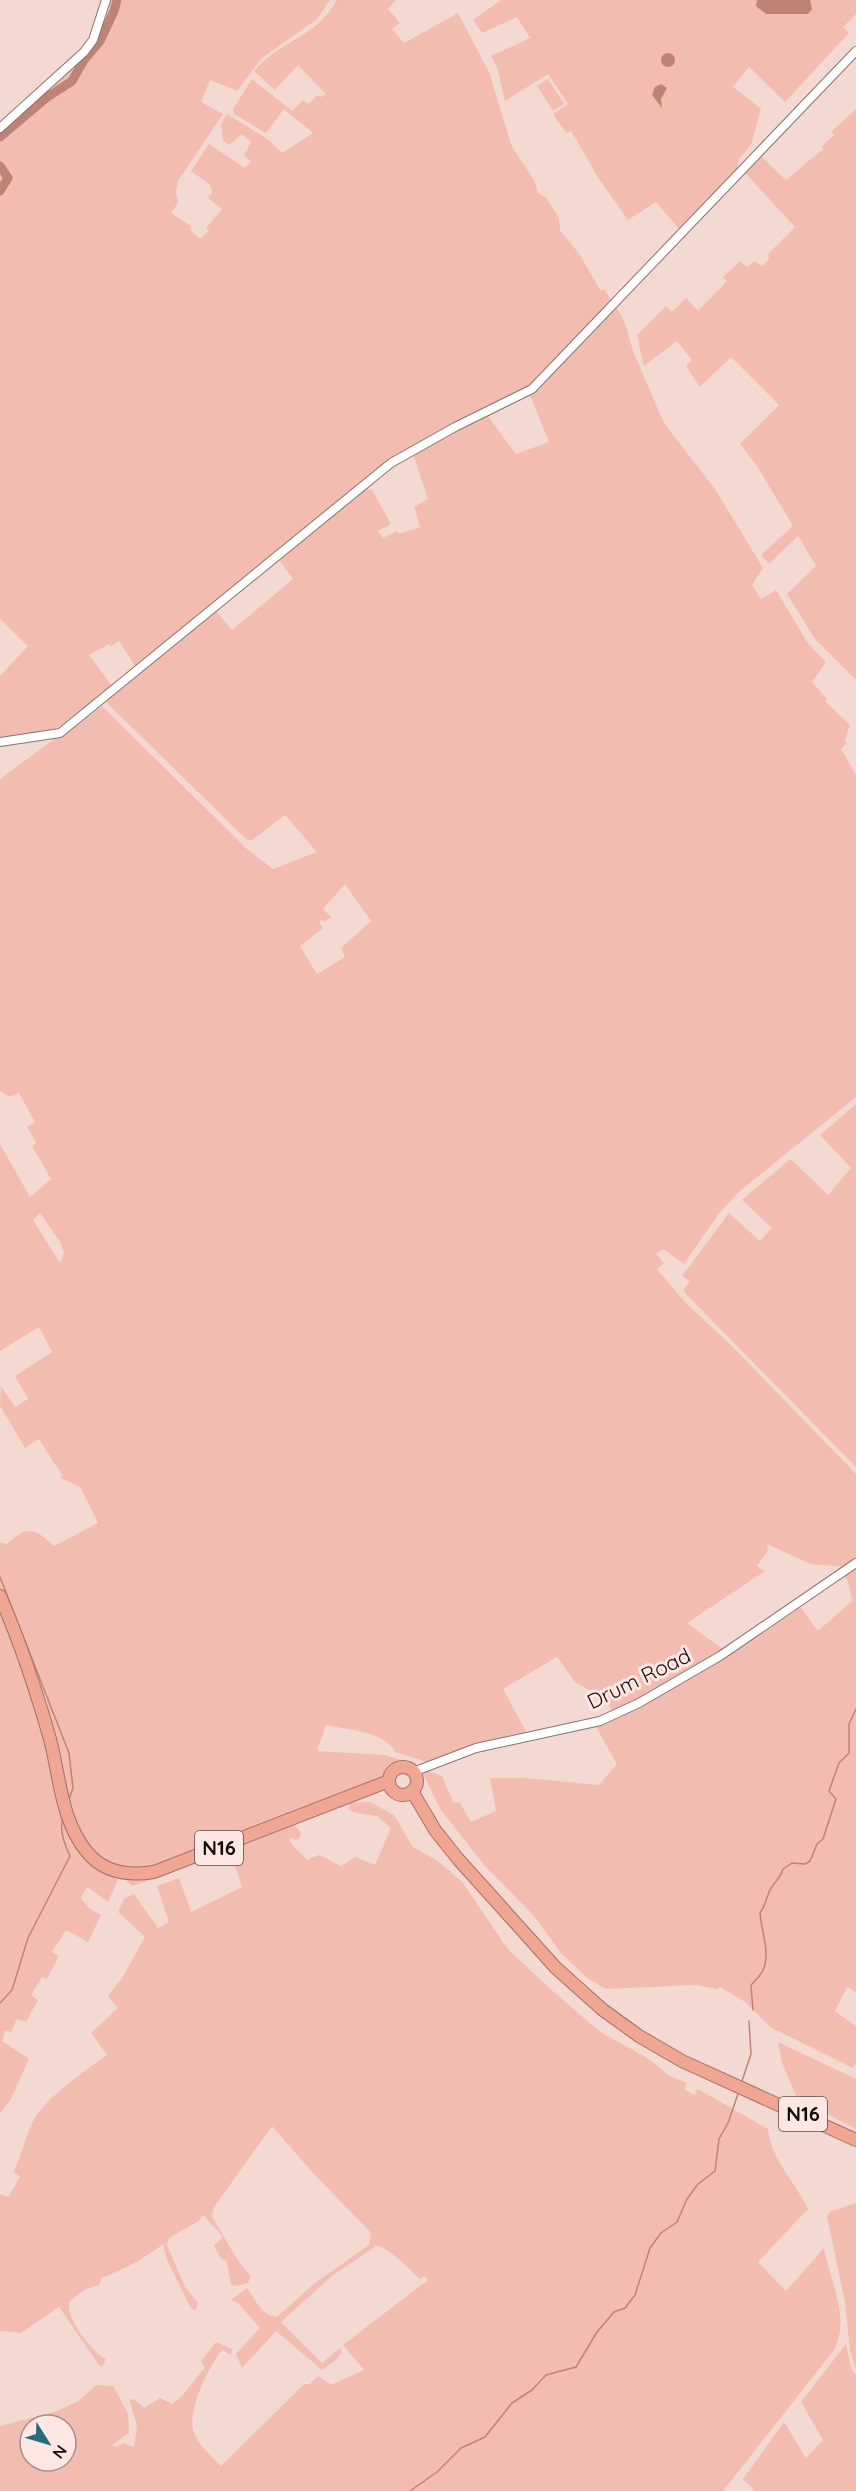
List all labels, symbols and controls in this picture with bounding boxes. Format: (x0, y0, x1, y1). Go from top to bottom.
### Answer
street label: Drum Road (582, 1642, 695, 1714)
road number: N16 (195, 1831, 243, 1865)
road number: N16 (779, 2097, 827, 2131)
north arrow (18, 2413, 78, 2473)
text: N (48, 2441, 72, 2463)

